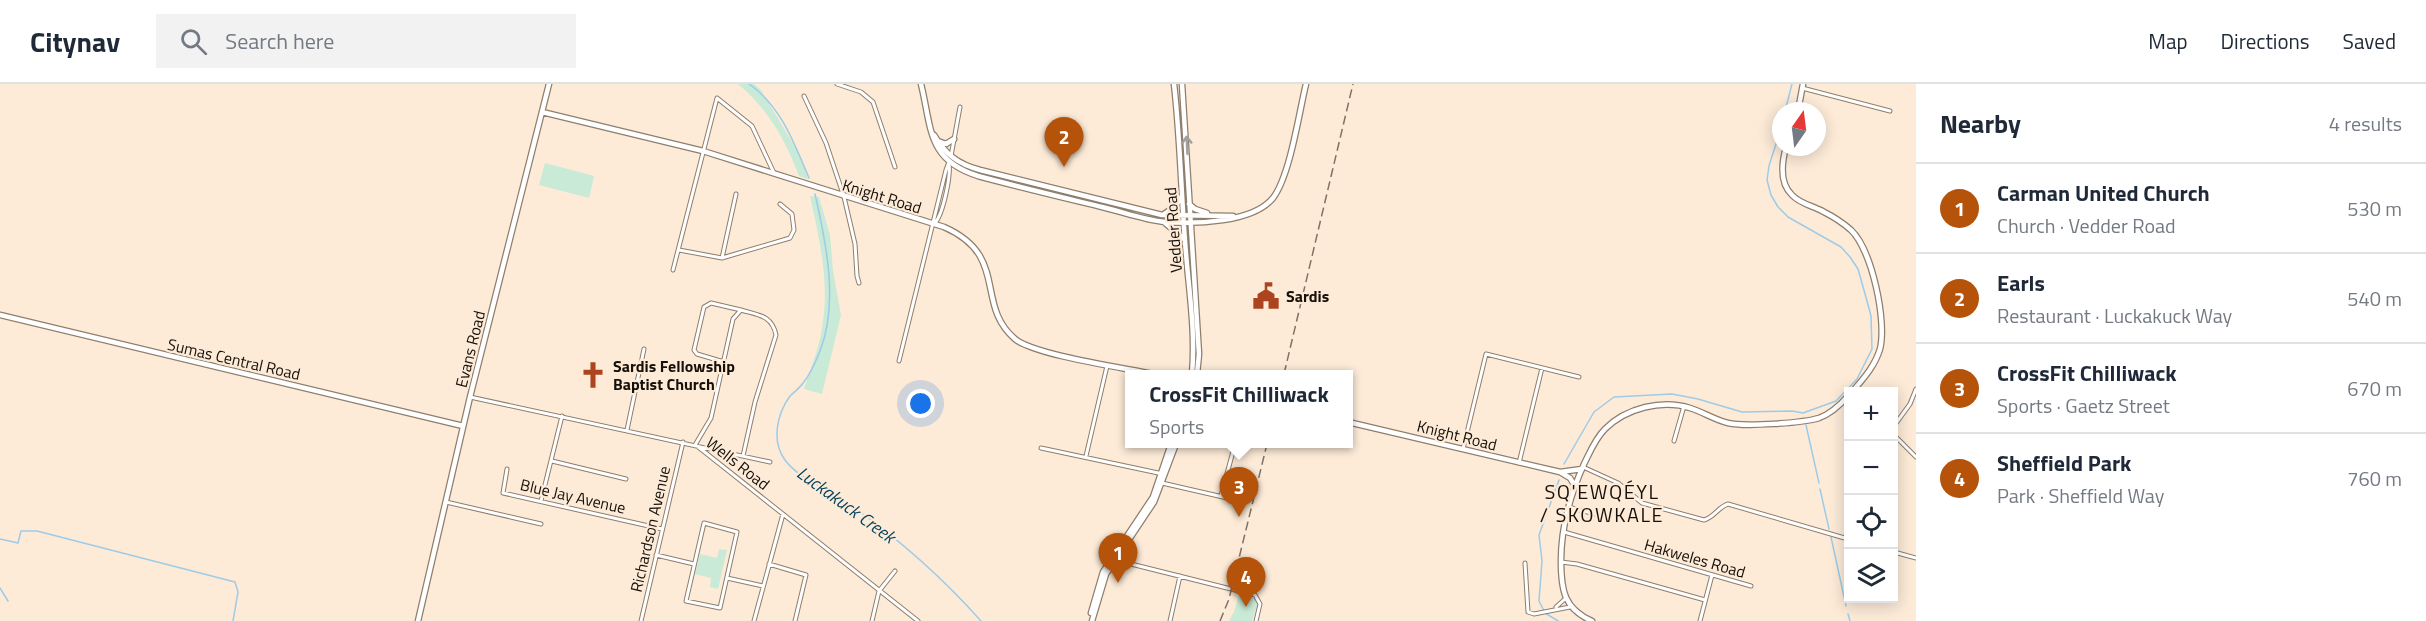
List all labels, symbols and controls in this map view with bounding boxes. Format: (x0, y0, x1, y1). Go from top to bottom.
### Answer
search box (156, 14, 576, 68)
text: Citynav (30, 20, 120, 63)
text: Search here (225, 24, 334, 58)
icon: search (177, 25, 210, 58)
text: Map (2148, 25, 2188, 57)
text: Directions (2221, 25, 2310, 57)
text: Saved (2343, 25, 2396, 57)
north arrow (1772, 102, 1826, 156)
text: Nearby (1940, 104, 2021, 143)
text: 4 results (2329, 108, 2402, 139)
pin: 2 (1044, 118, 1084, 167)
one-way arrow (1181, 136, 1192, 156)
street label: Knight Road (839, 173, 925, 219)
text: Carman United Church (1997, 176, 2210, 210)
street label: Vedder Road (1158, 186, 1188, 274)
text: 1 (1954, 193, 1965, 224)
text: 530 m (2347, 193, 2402, 224)
text: Church · Vedder Road (1997, 210, 2176, 241)
text: Earls (1997, 266, 2045, 300)
public building icon: Sardis (1251, 281, 1281, 311)
text: 2 (1954, 283, 1965, 314)
text: 540 m (2347, 283, 2402, 314)
place label: Sardis (1286, 284, 1329, 308)
text: Restaurant · Luckakuck Way (1997, 300, 2232, 331)
street label: Evans Road (449, 308, 491, 390)
street label: Sumas Central Road (165, 332, 303, 386)
place label: Sardis Fellowship Baptist Church (613, 354, 735, 396)
text: CrossFit Chilliwack (1997, 356, 2177, 390)
church icon: Sardis Fellowship Baptist Church (578, 360, 608, 390)
popup (1125, 370, 1353, 448)
text: 3 (1954, 373, 1965, 404)
text: 670 m (2347, 373, 2402, 404)
text: CrossFit Chilliwack (1149, 377, 1329, 411)
map controls (1844, 387, 1898, 603)
button: + (1844, 387, 1898, 441)
your location (906, 389, 935, 418)
text: Sports · Gaetz Street (1997, 390, 2170, 421)
text: Sports (1149, 411, 1204, 442)
street label: Knight Road (1414, 413, 1500, 457)
street label: Wells Road (701, 430, 775, 496)
button: − (1844, 441, 1898, 495)
text: Sheffield Park (1997, 446, 2131, 480)
water label: Luckakuck Creek (791, 460, 903, 551)
text: 4 (1954, 463, 1965, 494)
text: 760 m (2347, 463, 2402, 494)
street label: Richardson Avenue (624, 464, 676, 594)
pin: 3 (1220, 468, 1258, 517)
street label: Blue Jay Avenue (518, 472, 628, 520)
district label: SQ'EWQÉYL / SKOWKALE (1540, 476, 1664, 530)
text: Park · Sheffield Way (1997, 480, 2164, 511)
button: locate (1844, 495, 1898, 549)
street label: Hakweles Road (1642, 532, 1748, 584)
pin: 1 (1098, 534, 1138, 583)
button: layers (1844, 549, 1898, 603)
pin: 4 (1226, 558, 1266, 607)

